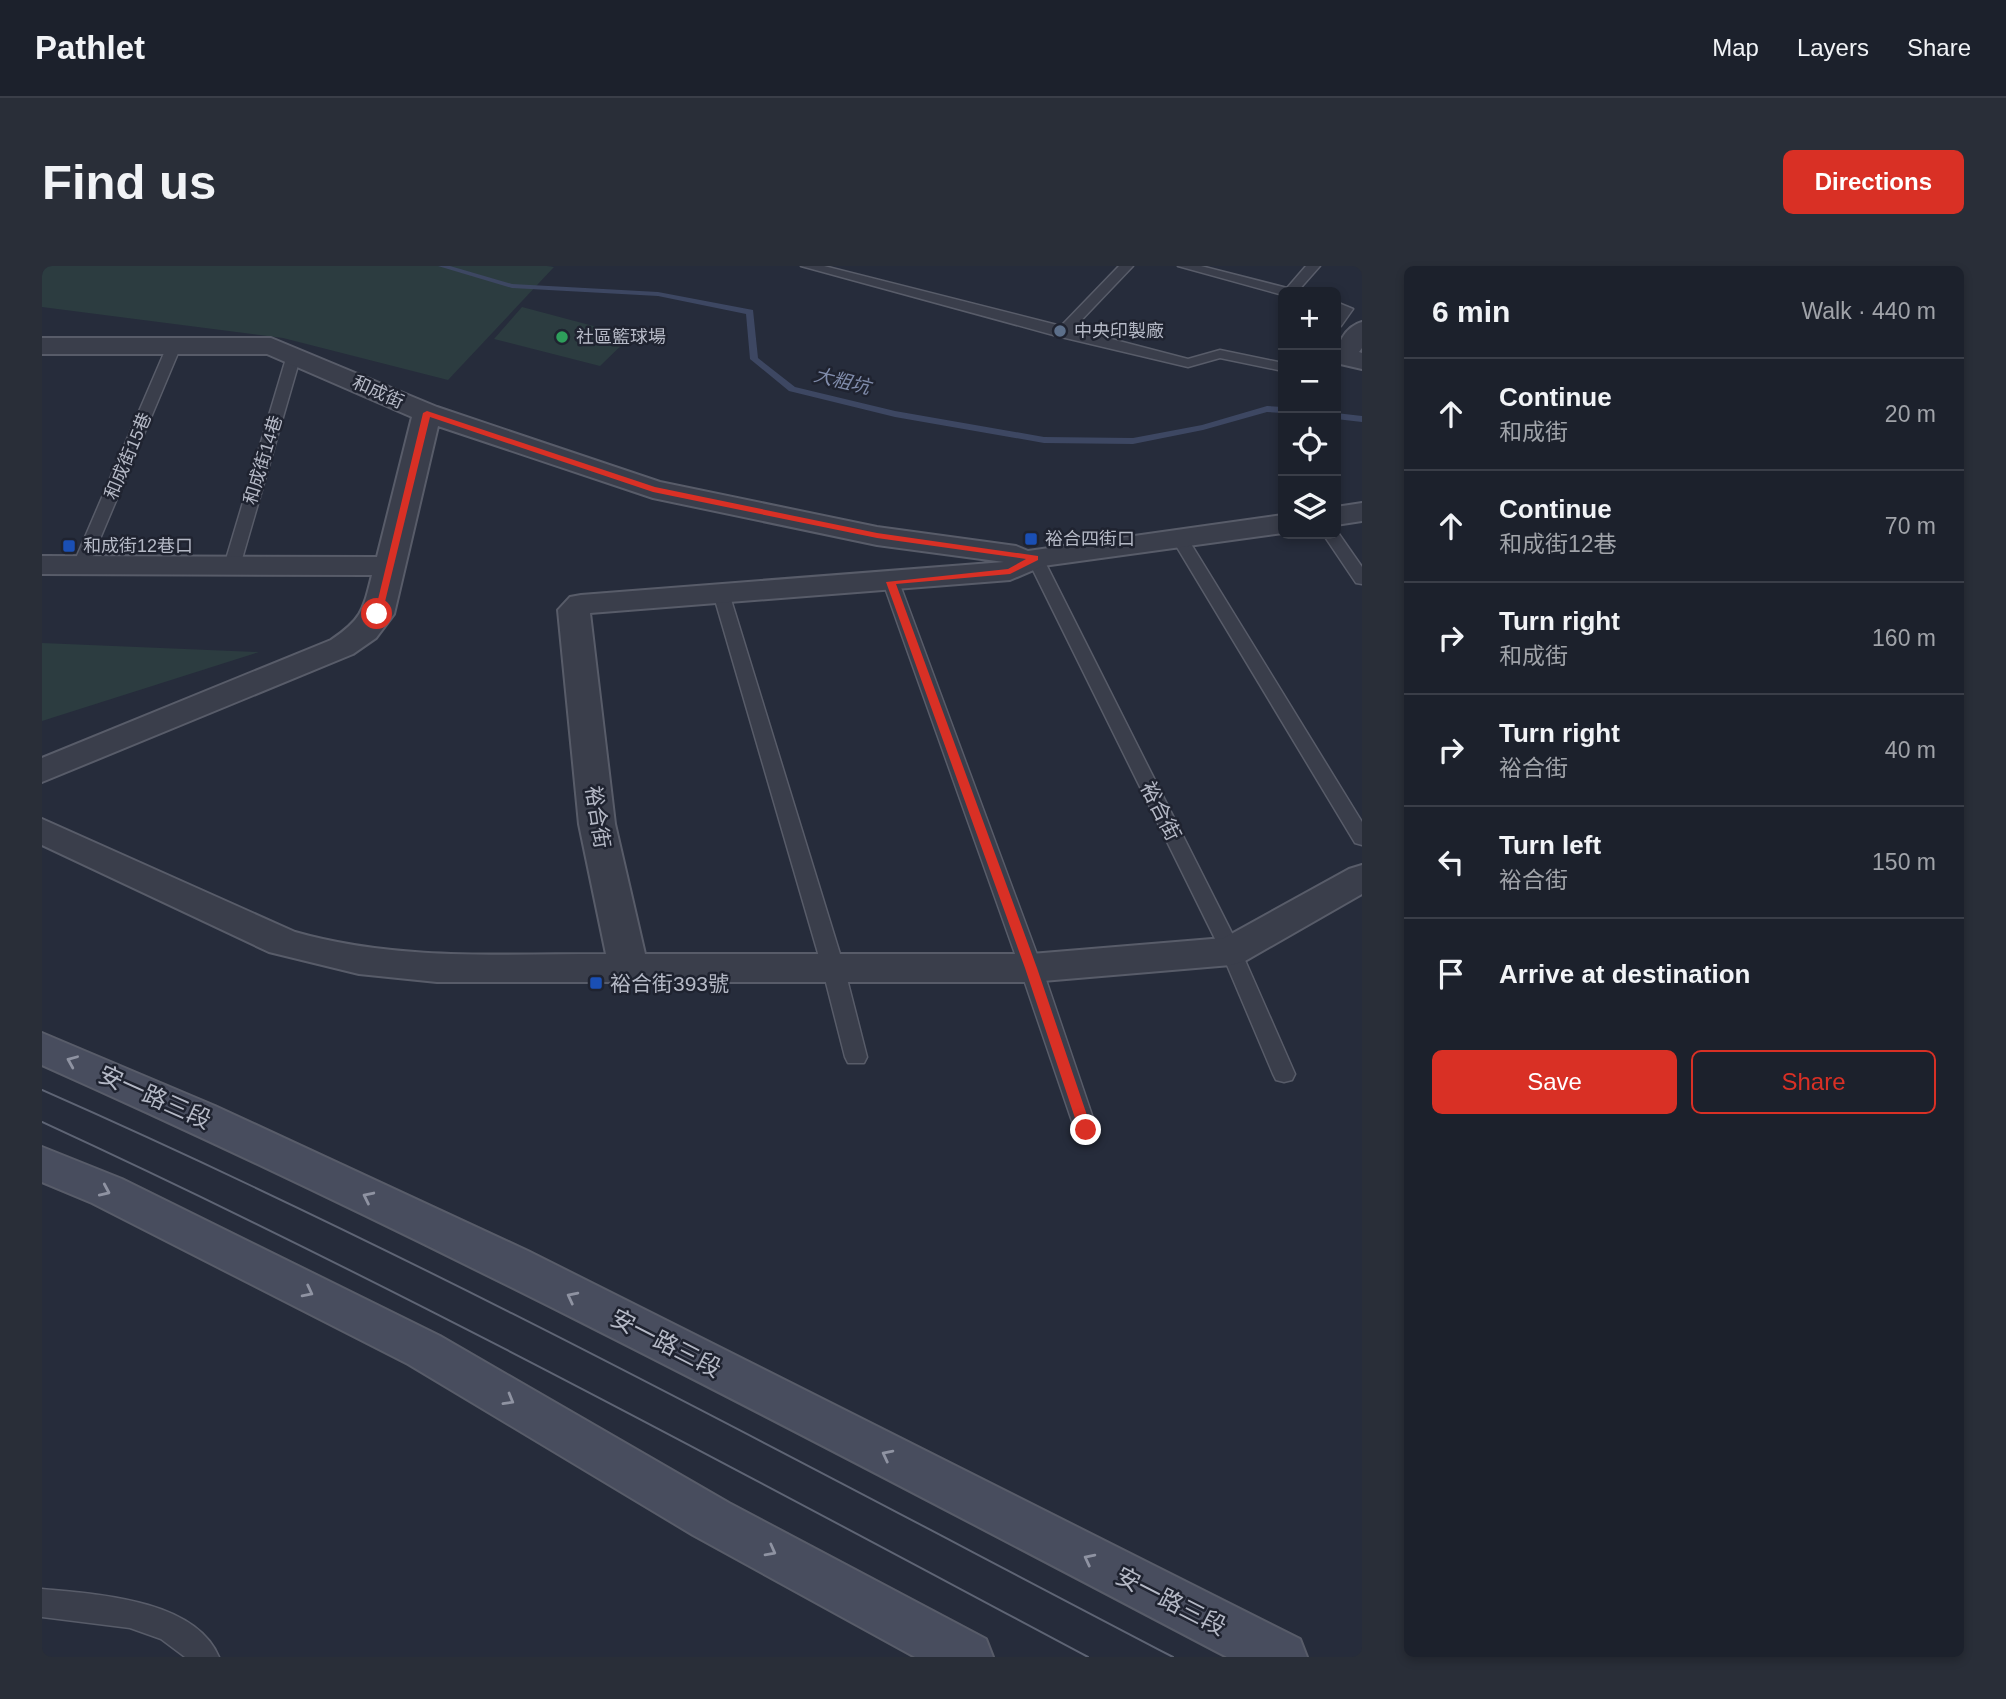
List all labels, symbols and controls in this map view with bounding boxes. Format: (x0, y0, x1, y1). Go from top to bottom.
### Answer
text: Pathlet (35, 29, 145, 66)
text: Map (1712, 34, 1759, 61)
text: Layers (1797, 34, 1869, 61)
text: Share (1907, 34, 1971, 61)
button: Directions (1783, 150, 1964, 214)
text: Find us (42, 155, 216, 209)
map controls (1278, 287, 1341, 539)
button: + (1278, 287, 1341, 350)
text: 6 min (1432, 295, 1510, 328)
text: Walk · 440 m (1801, 298, 1936, 324)
place label: 中央印製廠 (1074, 321, 1164, 341)
marker: 中央印製廠 (1052, 323, 1068, 339)
place label: 社區籃球場 (576, 327, 666, 347)
marker: 社區籃球場 (554, 329, 570, 345)
button: − (1278, 350, 1341, 413)
water label: 大粗坑 (812, 364, 875, 399)
street label: 和成街 (349, 372, 407, 412)
text: Continue (1499, 382, 1612, 412)
icon: ahead (1432, 395, 1470, 433)
text: 20 m (1885, 401, 1936, 427)
street label: 和成街15巷 (101, 410, 155, 502)
street label: 和成街14巷 (240, 413, 286, 507)
button: locate (1278, 413, 1341, 476)
text: 和成街 (1499, 419, 1568, 445)
button: layers (1278, 476, 1341, 539)
text: Continue (1499, 494, 1612, 524)
icon: ahead (1432, 507, 1470, 545)
text: 70 m (1885, 513, 1936, 539)
place label: 裕合四街口 (1045, 529, 1135, 549)
marker: 裕合四街口 (1023, 531, 1039, 547)
text: 和成街12巷 (1499, 531, 1617, 557)
place label: 和成街12巷口 (83, 536, 193, 556)
marker: 和成街12巷口 (61, 538, 77, 554)
route start (361, 598, 392, 629)
text: Turn right (1499, 606, 1620, 636)
icon: right (1432, 619, 1470, 657)
text: 160 m (1872, 625, 1936, 651)
text: 和成街 (1499, 643, 1568, 669)
text: Turn right (1499, 718, 1620, 748)
icon: right (1432, 731, 1470, 769)
text: 40 m (1885, 737, 1936, 763)
text: 裕合街 (1499, 755, 1568, 781)
street label: 裕合街 (1136, 778, 1186, 844)
street label: 裕合街 (582, 784, 614, 850)
text: Turn left (1499, 830, 1601, 860)
icon: left (1432, 843, 1470, 881)
text: 150 m (1872, 849, 1936, 875)
text: 裕合街 (1499, 867, 1568, 893)
icon: arrive (1432, 955, 1470, 993)
text: Arrive at destination (1499, 959, 1750, 989)
place label: 裕合街393號 (610, 972, 729, 995)
marker: 裕合街393號 (588, 975, 604, 991)
button: Save (1432, 1050, 1677, 1114)
button: Share (1691, 1050, 1936, 1114)
one-way arrow (67, 1055, 79, 1069)
street label: 安一路三段 (95, 1060, 215, 1134)
route end (1070, 1114, 1101, 1145)
one-way arrow (98, 1183, 110, 1197)
one-way arrow (363, 1191, 375, 1205)
one-way arrow (301, 1284, 313, 1298)
one-way arrow (567, 1291, 580, 1305)
street label: 安一路三段 (606, 1304, 726, 1382)
one-way arrow (501, 1392, 514, 1405)
one-way arrow (882, 1450, 894, 1463)
one-way arrow (764, 1543, 776, 1556)
one-way arrow (1084, 1553, 1096, 1567)
street label: 安一路三段 (1111, 1562, 1231, 1640)

